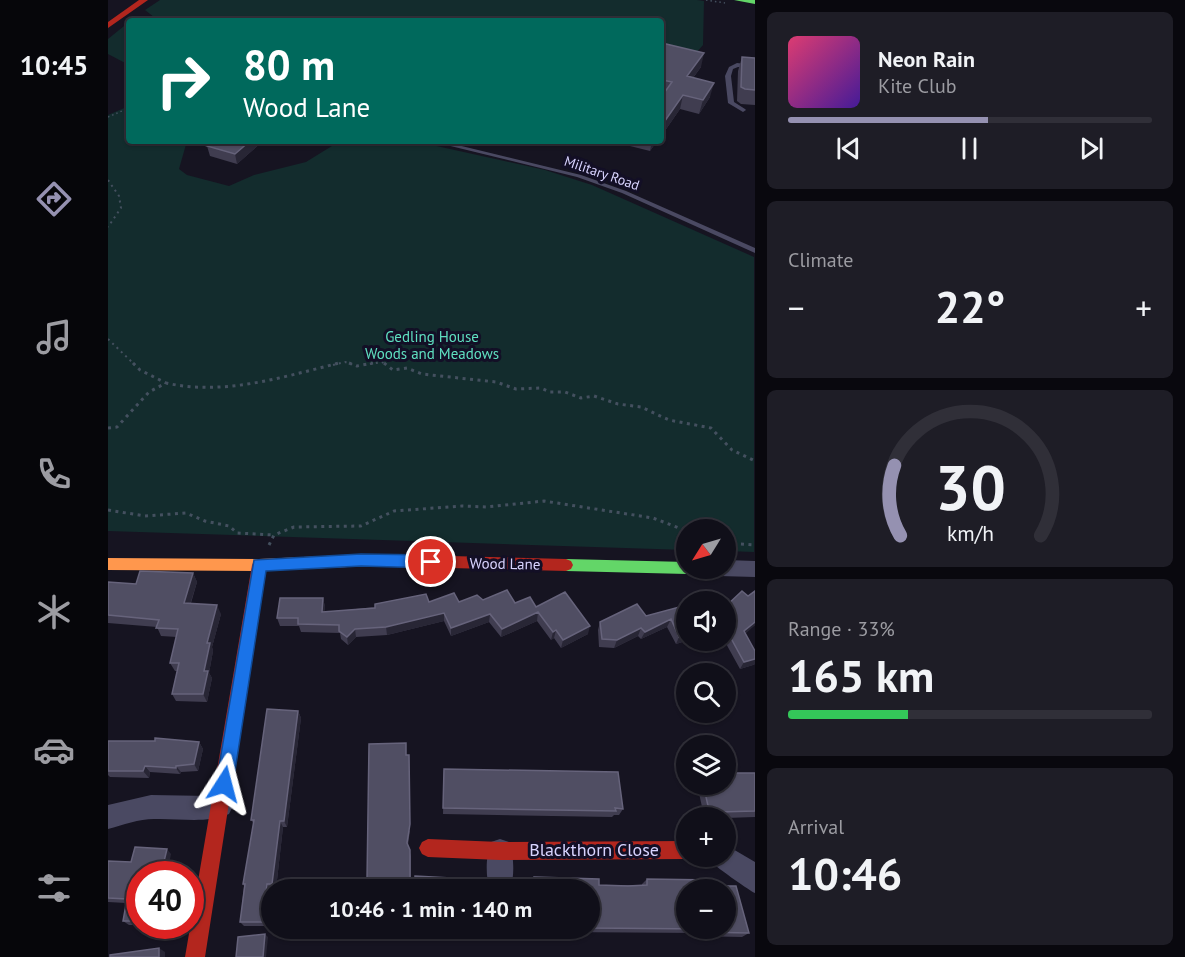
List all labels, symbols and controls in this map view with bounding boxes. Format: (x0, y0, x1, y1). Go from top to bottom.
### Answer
text: 80 m (243, 37, 335, 92)
icon: right (144, 42, 222, 120)
text: Neon Rain (878, 45, 975, 73)
text: 10:45 (20, 48, 88, 82)
text: Kite Club (878, 73, 956, 99)
text: Wood Lane (243, 90, 370, 124)
icon: previous (832, 132, 865, 165)
icon: pause (953, 132, 986, 165)
icon: next (1075, 132, 1108, 165)
street label: Military Road (562, 152, 642, 194)
icon: directions (33, 178, 75, 220)
text: Climate (788, 247, 854, 273)
text: 22° (935, 277, 1005, 335)
text: − (788, 286, 805, 329)
text: + (1135, 286, 1152, 329)
icon: music (33, 316, 75, 358)
park label: Gedling House Woods and Meadows (365, 327, 499, 363)
text: 30 (935, 446, 1005, 527)
icon: phone (33, 453, 75, 495)
north arrow (676, 519, 736, 579)
map controls (676, 519, 736, 939)
text: km/h (946, 519, 993, 547)
pin (405, 536, 456, 587)
icon: arrive (414, 545, 447, 578)
street label: Wood Lane (470, 553, 541, 574)
icon: climate (33, 591, 75, 633)
button: sound (676, 591, 736, 651)
text: Range · 33% (788, 616, 895, 642)
text: 165 km (788, 646, 934, 704)
button: search (676, 663, 736, 723)
icon: car (33, 729, 75, 771)
button: layers (676, 735, 736, 795)
position arrow (192, 752, 256, 816)
button: + (676, 807, 736, 867)
text: Arrival (788, 814, 844, 840)
street label: Blackthorn Close (529, 838, 659, 861)
text: 10:46 (788, 844, 902, 902)
speed limit sign: 40 (126, 861, 204, 939)
icon: filters (33, 867, 75, 909)
button: − (676, 879, 736, 939)
text: 10:46 · 1 min · 140 m (329, 895, 532, 923)

